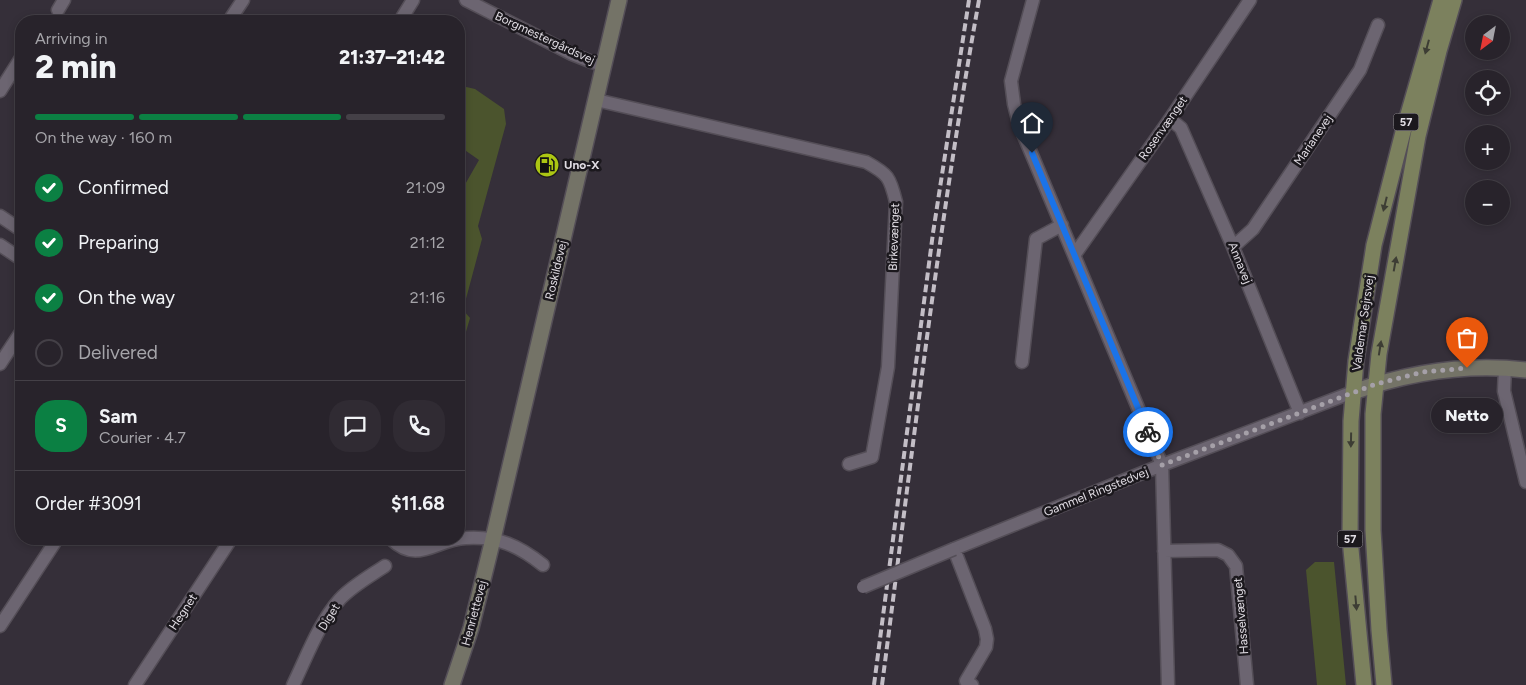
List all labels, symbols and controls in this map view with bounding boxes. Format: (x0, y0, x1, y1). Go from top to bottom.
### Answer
street label: Borgmestergårdsvej (493, 9, 597, 67)
north arrow (1465, 15, 1510, 60)
map controls (1465, 15, 1510, 225)
text: Arriving in (35, 29, 107, 48)
one-way arrow (1422, 39, 1430, 54)
text: 21:37–21:42 (339, 46, 445, 69)
text: 2 min (35, 48, 117, 86)
button: locate (1465, 70, 1510, 115)
street label: Rosenvænget (1136, 93, 1190, 163)
pin (1011, 102, 1053, 153)
icon: home (1018, 109, 1046, 137)
street label: Marianevej (1291, 112, 1335, 168)
road number: 57 (1394, 114, 1418, 130)
button: + (1465, 125, 1510, 170)
text: On the way · 160 m (35, 128, 172, 147)
fuel station icon: Uno-X (534, 152, 560, 178)
place label: Uno-X (564, 158, 600, 172)
icon: check (35, 174, 63, 202)
text: Confirmed (78, 176, 169, 199)
text: 21:09 (406, 178, 445, 197)
button: − (1465, 180, 1510, 225)
one-way arrow (1381, 196, 1389, 211)
street label: Birkevænget (886, 202, 902, 271)
icon: check (35, 229, 63, 257)
text: Preparing (78, 231, 159, 254)
text: 21:12 (410, 233, 445, 252)
street label: Roskildevej (542, 239, 570, 301)
street label: Annavej (1225, 240, 1255, 286)
one-way arrow (1391, 256, 1399, 272)
street label: Valdemar Sejrsvej (1349, 274, 1377, 372)
icon: check (35, 284, 63, 312)
text: On the way (78, 286, 175, 309)
text: 21:16 (410, 288, 445, 307)
pin (1446, 317, 1488, 368)
icon: bag (1453, 324, 1481, 352)
one-way arrow (1376, 340, 1384, 356)
text: Delivered (78, 341, 158, 364)
callout: Netto (1431, 398, 1503, 433)
button: chat (329, 400, 381, 452)
button: phone (393, 400, 445, 452)
text: Sam (99, 405, 137, 428)
text: Netto (1445, 406, 1489, 425)
courier (1123, 407, 1173, 457)
text: S (55, 414, 67, 437)
icon: bike (1134, 418, 1162, 446)
text: Courier · 4.7 (99, 428, 186, 447)
one-way arrow (1347, 433, 1355, 449)
street label: Gammel Ringstedvej (1042, 465, 1150, 519)
text: Order #3091 (35, 492, 142, 515)
text: $11.68 (391, 492, 445, 515)
road number: 57 (1338, 530, 1362, 548)
street label: Hasselvænget (1231, 577, 1251, 655)
street label: Henriettevej (459, 579, 489, 647)
street label: Hegnet (166, 591, 200, 633)
one-way arrow (1352, 595, 1360, 611)
street label: Diget (315, 601, 343, 633)

